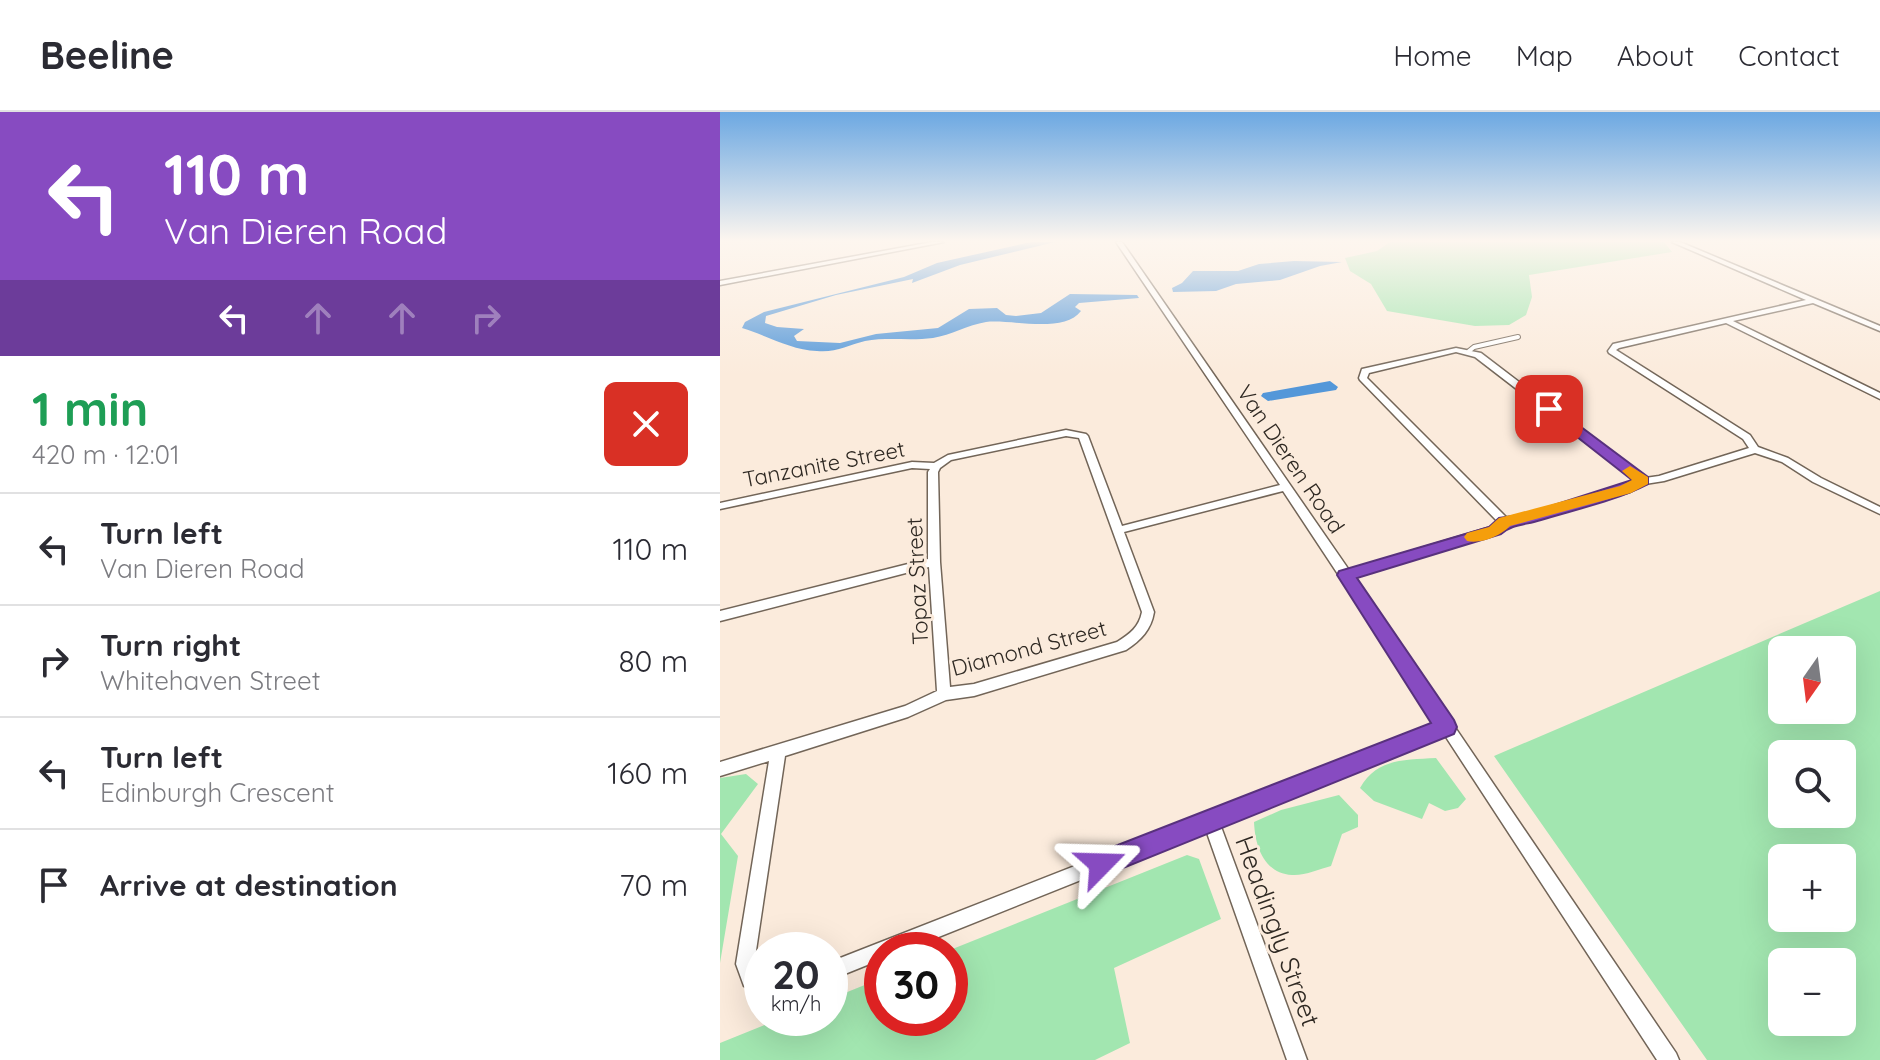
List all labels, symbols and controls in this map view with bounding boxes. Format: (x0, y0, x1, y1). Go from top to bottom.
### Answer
text: Beeline (40, 31, 174, 79)
text: Home (1393, 38, 1472, 73)
text: Map (1516, 38, 1573, 73)
text: About (1617, 38, 1694, 73)
text: Contact (1738, 38, 1840, 73)
text: 110 m (164, 139, 309, 209)
icon: left (32, 144, 136, 248)
text: Van Dieren Road (164, 208, 447, 253)
icon: left (212, 296, 256, 340)
icon: ahead (296, 296, 340, 340)
icon: ahead (380, 296, 424, 340)
icon: right (464, 296, 508, 340)
pin (1515, 375, 1583, 443)
text: 1 min (32, 378, 148, 438)
street label: Van Dieren Road (1231, 379, 1351, 539)
button: close (604, 382, 688, 466)
icon: arrive (1527, 387, 1571, 431)
street label: Tanzanite Street (741, 435, 907, 493)
text: 420 m · 12:01 (32, 438, 180, 471)
text: Turn left (100, 514, 223, 552)
street label: Topaz Street (900, 517, 934, 645)
icon: left (32, 527, 76, 571)
text: 110 m (612, 530, 688, 568)
text: Van Dieren Road (100, 552, 305, 585)
street label: Diamond Street (948, 614, 1110, 682)
text: Turn right (100, 626, 241, 664)
north arrow (1768, 636, 1856, 724)
map controls (1768, 636, 1856, 1036)
icon: right (32, 639, 76, 683)
text: 80 m (618, 642, 688, 680)
text: Whitehaven Street (100, 664, 321, 697)
text: Turn left (100, 738, 223, 776)
button: search (1768, 740, 1856, 828)
icon: left (32, 751, 76, 795)
text: 160 m (607, 754, 688, 792)
text: Edinburgh Crescent (100, 776, 335, 809)
position arrow (1059, 822, 1143, 906)
street label: Headingly Street (1228, 831, 1328, 1031)
button: + (1768, 844, 1856, 932)
icon: arrive (32, 863, 76, 907)
text: Arrive at destination (100, 866, 398, 904)
text: 70 m (619, 866, 688, 904)
speed limit sign: 30 (864, 932, 968, 1036)
button: − (1768, 948, 1856, 1036)
text: 20 (772, 949, 820, 999)
text: km/h (771, 991, 821, 1016)

